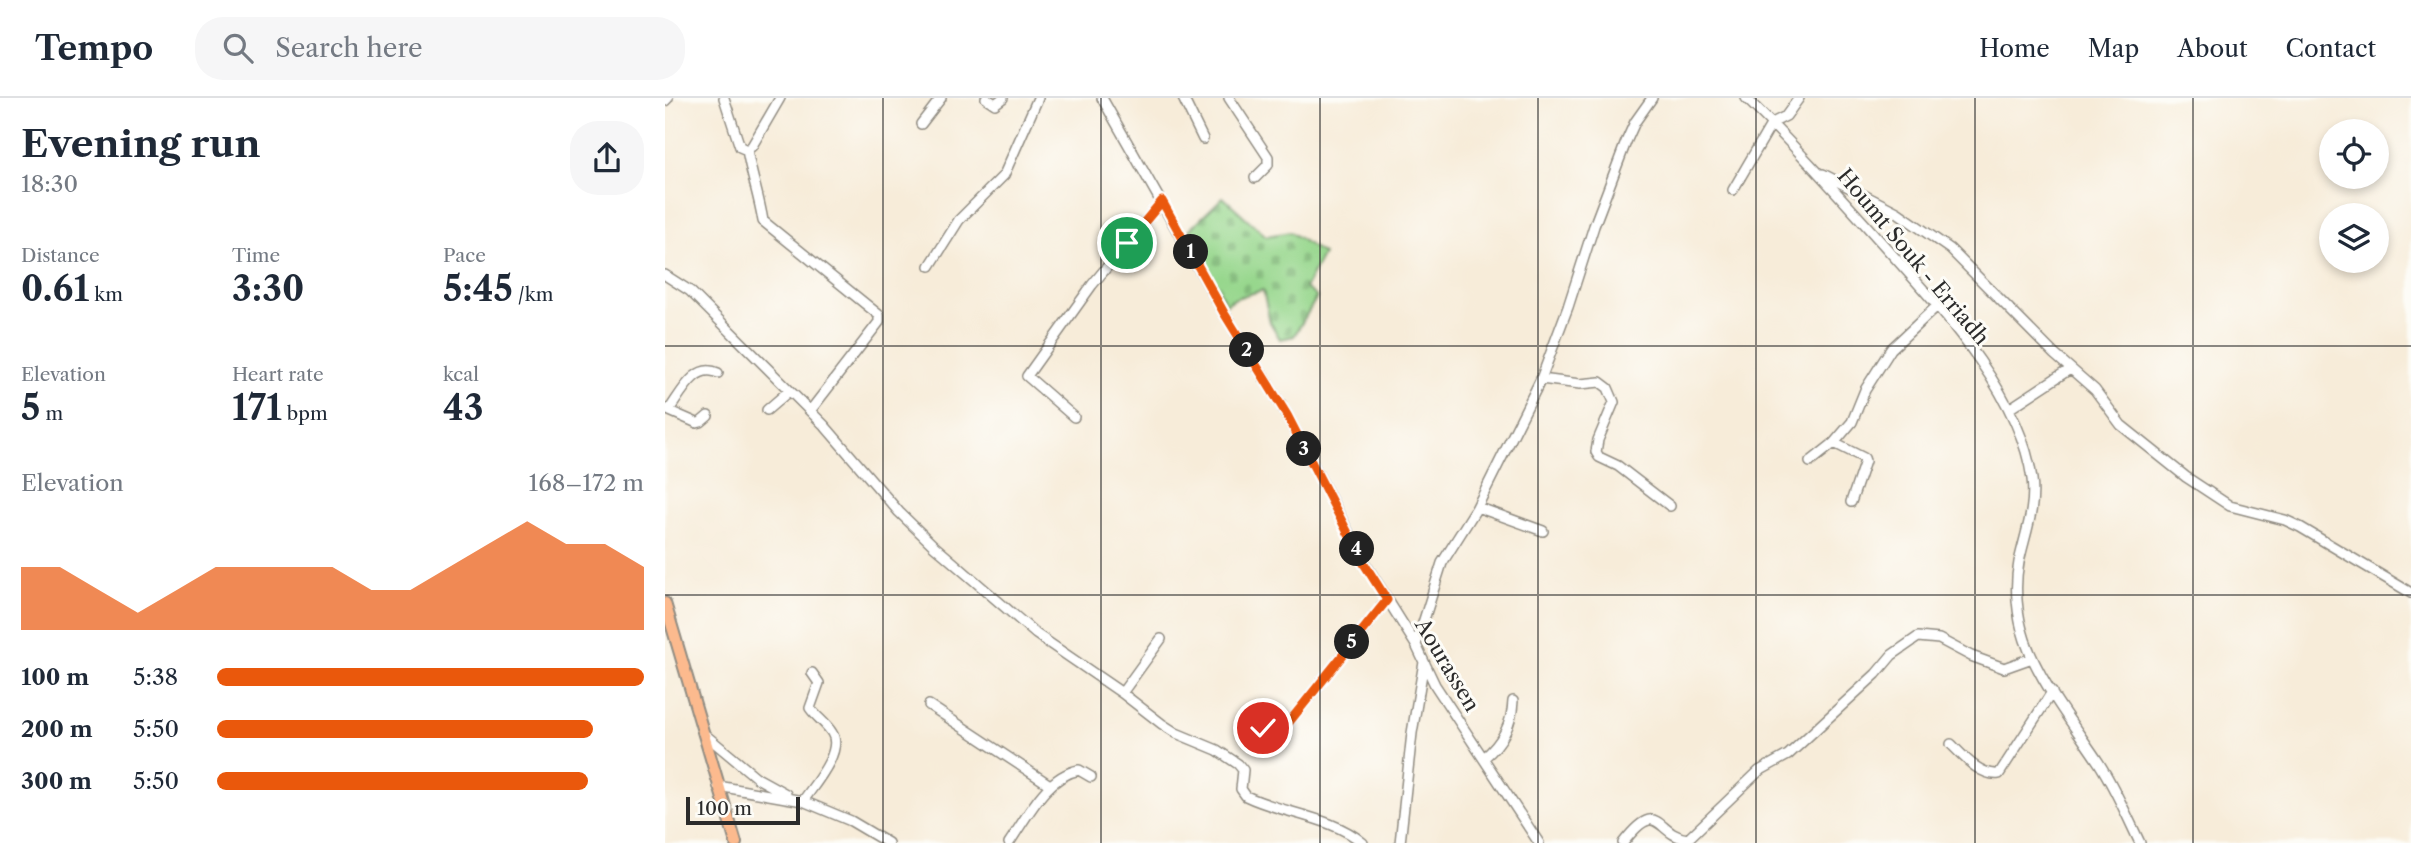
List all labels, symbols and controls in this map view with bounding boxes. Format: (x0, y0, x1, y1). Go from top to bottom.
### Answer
search box (195, 17, 685, 80)
text: Tempo (35, 28, 153, 69)
icon: search (219, 29, 257, 67)
text: Search here (275, 32, 423, 64)
text: Home (1979, 34, 2050, 63)
text: Map (2088, 34, 2139, 63)
text: About (2177, 34, 2248, 63)
text: Contact (2286, 34, 2376, 63)
map controls (2319, 119, 2389, 273)
button: locate (2319, 119, 2389, 189)
text: Evening run (21, 120, 261, 167)
button: share (570, 121, 644, 195)
street label: Houmt Souk - Erriadh (1832, 163, 1994, 350)
text: 18:30 (21, 170, 78, 198)
button: layers (2319, 203, 2389, 273)
pin (1097, 213, 1157, 273)
icon: arrive (1108, 224, 1146, 262)
pin: 1 (1173, 234, 1209, 270)
text: 1 (1186, 240, 1195, 263)
text: Distance (21, 244, 100, 267)
text: Time (232, 244, 280, 267)
text: Pace (443, 244, 486, 267)
text: 0.61 (21, 267, 89, 310)
text: 3:30 (232, 267, 304, 310)
text: 5:45 (443, 267, 513, 310)
text: km (89, 283, 123, 306)
text: /km (513, 283, 553, 306)
pin: 2 (1229, 332, 1265, 368)
text: 2 (1241, 338, 1252, 361)
text: Elevation (21, 363, 106, 386)
text: Heart rate (232, 363, 324, 386)
text: kcal (443, 363, 479, 386)
text: 5 (21, 386, 40, 429)
text: 171 (232, 386, 282, 429)
text: 43 (443, 386, 484, 429)
text: m (40, 402, 63, 425)
text: bpm (282, 402, 328, 425)
pin: 3 (1287, 432, 1321, 466)
text: 3 (1298, 437, 1309, 460)
text: Elevation (21, 469, 124, 497)
text: 168–172 m (529, 469, 644, 497)
pin: 4 (1339, 532, 1375, 566)
text: 4 (1351, 537, 1362, 560)
street label: Aourassen (1409, 613, 1485, 716)
pin: 5 (1335, 624, 1369, 660)
text: 5 (1346, 630, 1357, 653)
text: 100 m (21, 663, 89, 691)
text: 5:38 (133, 663, 178, 691)
pin (1233, 698, 1293, 758)
icon: check (1244, 709, 1282, 747)
text: 200 m (21, 715, 93, 743)
text: 5:50 (133, 715, 179, 743)
text: 300 m (21, 767, 92, 795)
text: 5:50 (133, 767, 179, 795)
scale bar (686, 794, 800, 826)
text: 100 m (697, 797, 752, 820)

